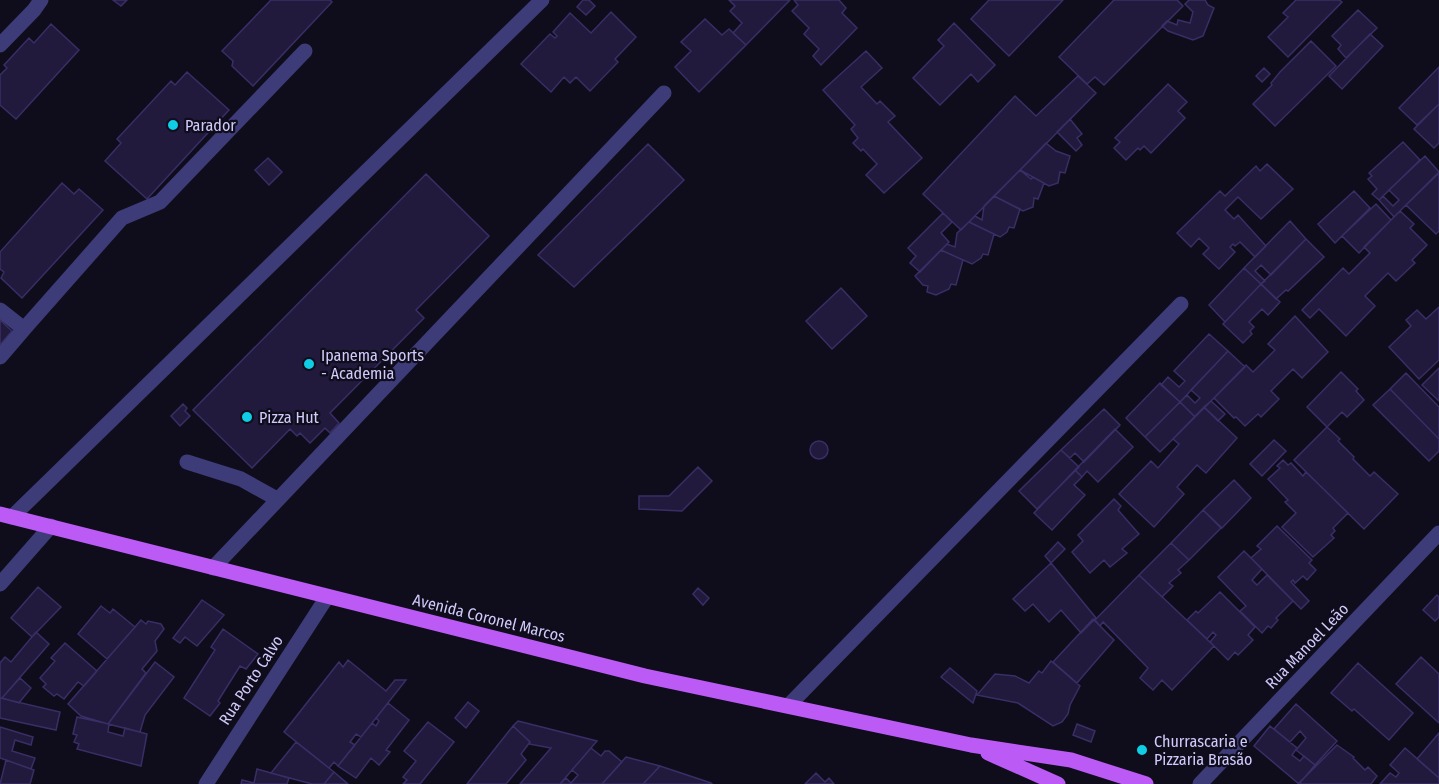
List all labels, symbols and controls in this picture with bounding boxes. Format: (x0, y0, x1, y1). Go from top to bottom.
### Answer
place label: Parador (185, 116, 236, 135)
marker: Parador (166, 118, 180, 132)
place label: Ipanema Sports - Academia (321, 346, 424, 383)
marker: Ipanema Sports - Academia (302, 357, 316, 371)
place label: Pizza Hut (259, 408, 320, 427)
marker: Pizza Hut (240, 410, 254, 424)
street label: Avenida Coronel Marcos (411, 590, 567, 646)
street label: Rua Manoel Leão (1261, 599, 1353, 693)
street label: Rua Porto Calvo (215, 632, 287, 728)
place label: Churrascaria e Pizzaria Brasão (1154, 732, 1252, 769)
marker: Churrascaria e Pizzaria Brasão (1135, 743, 1149, 757)

